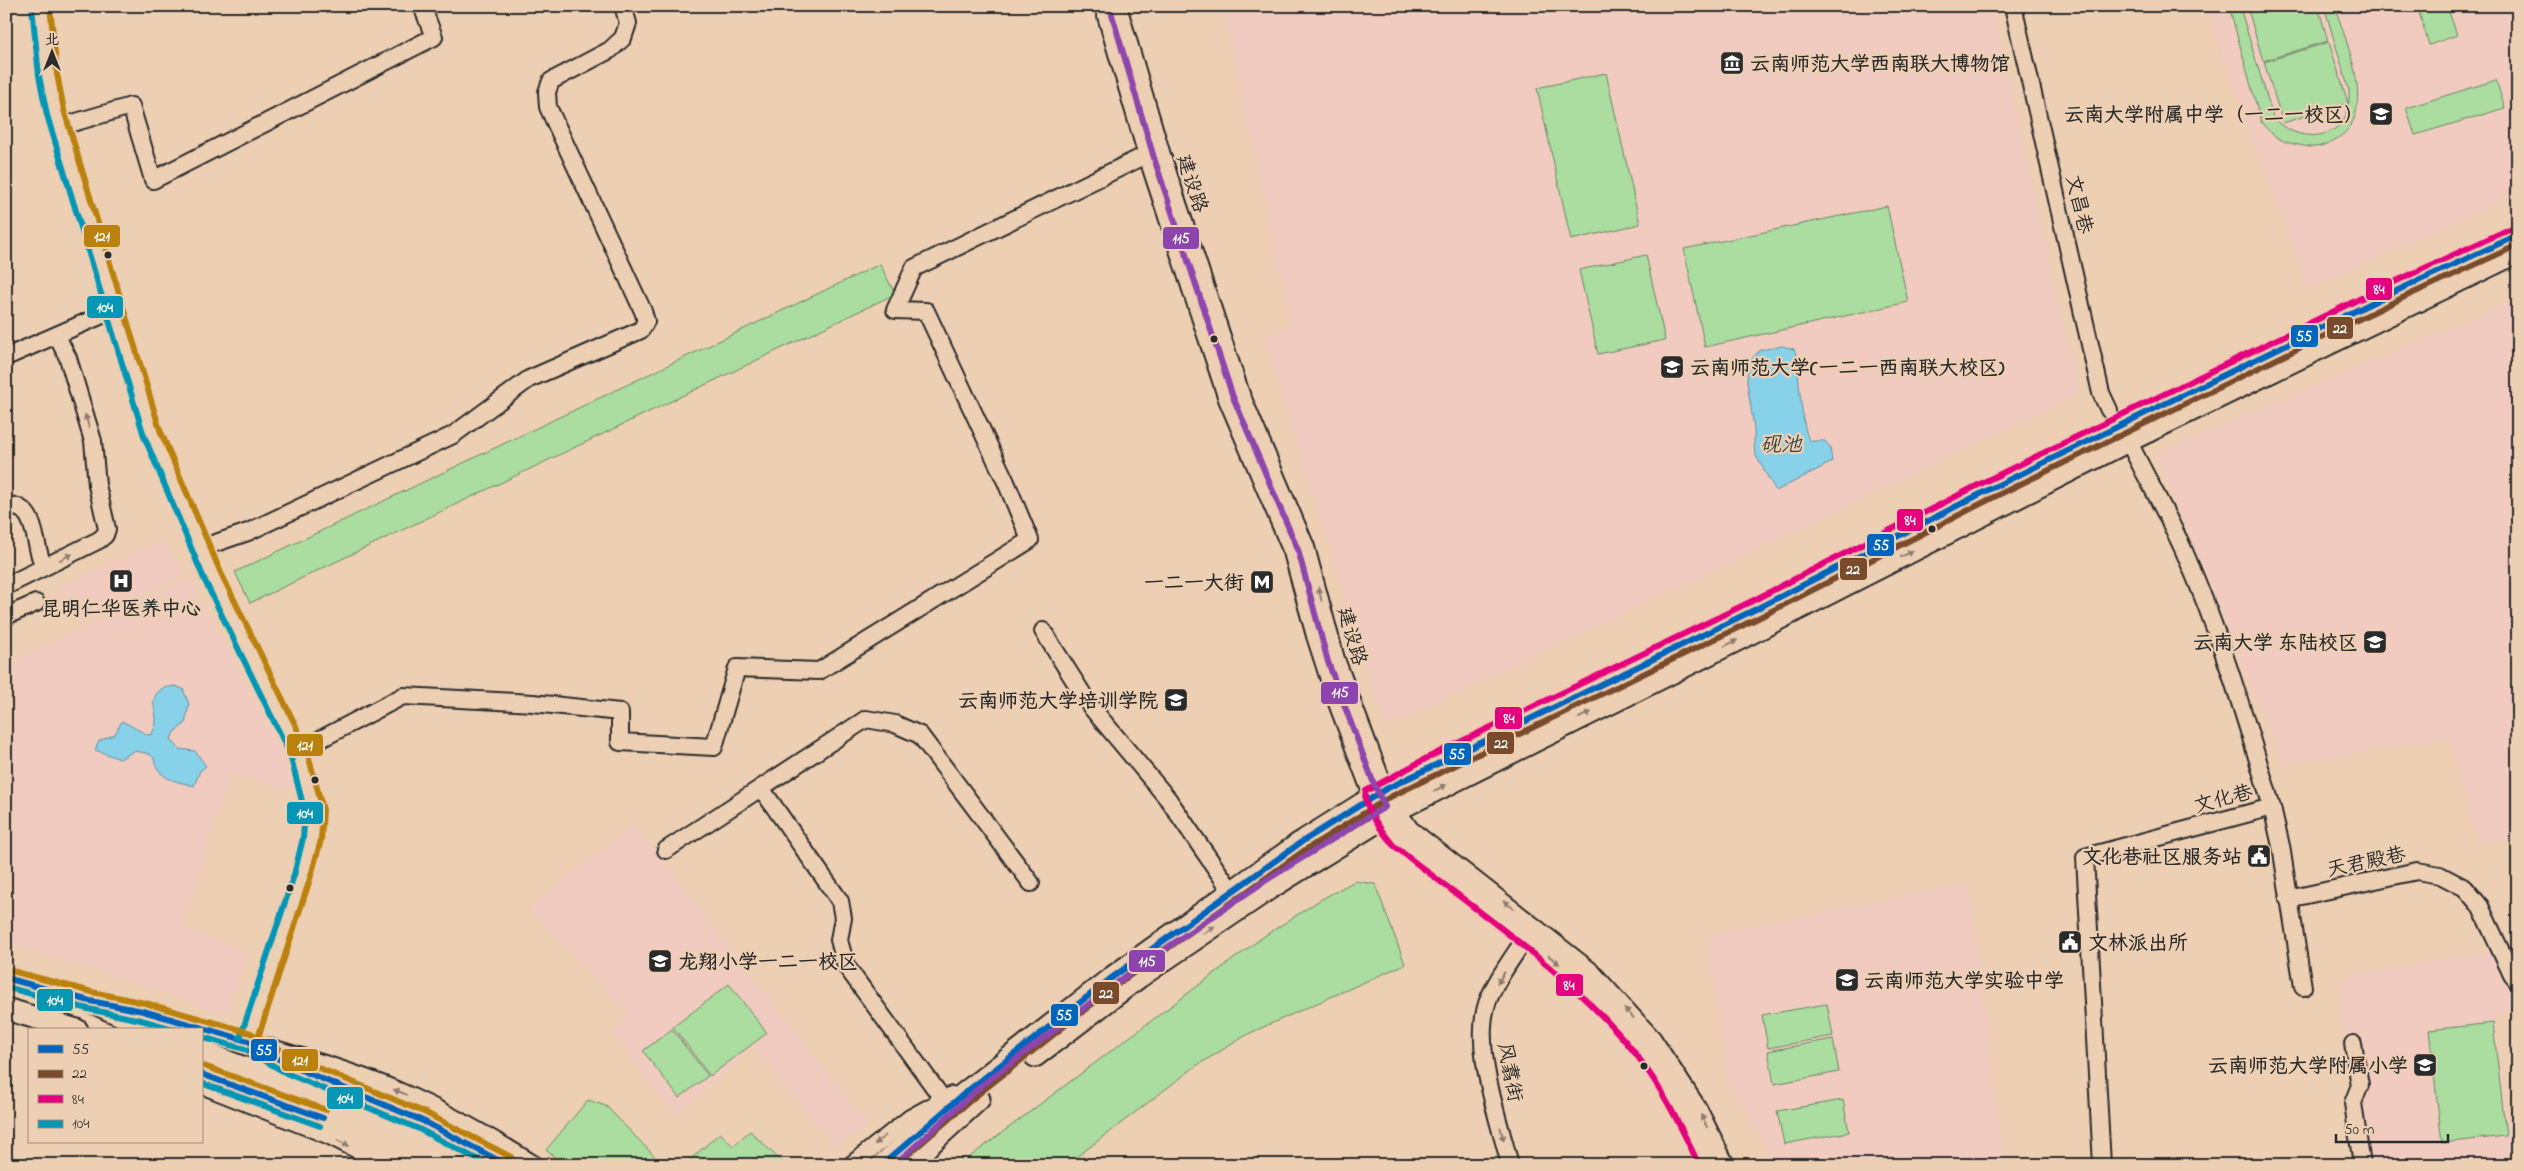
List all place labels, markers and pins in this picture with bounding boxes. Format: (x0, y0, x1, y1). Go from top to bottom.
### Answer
museum icon: 云南师范大学西南联大博物馆 (1719, 50, 1745, 76)
place label: 云南师范大学西南联大博物馆 (1750, 51, 2010, 80)
school or university icon: 云南大学附属中学（一二一校区） (2368, 101, 2394, 127)
place label: 云南大学附属中学（一二一校区） (2064, 102, 2364, 131)
unlabelled marker (103, 250, 113, 260)
unlabelled marker (1209, 334, 1219, 344)
school or university icon: 云南师范大学(一二一西南联大校区) (1659, 354, 1685, 380)
place label: 云南师范大学(一二一西南联大校区) (1690, 355, 2004, 384)
unlabelled marker (1927, 524, 1937, 534)
hospital icon: 昆明仁华医养中心 (108, 568, 134, 594)
metro station icon: 一二一大街 (1249, 569, 1275, 595)
place label: 一二一大街 (1144, 570, 1244, 599)
place label: 昆明仁华医养中心 (41, 596, 201, 625)
school or university icon: 云南大学 东陆校区 (2362, 629, 2388, 655)
place label: 云南大学 东陆校区 (2193, 630, 2358, 659)
school or university icon: 云南师范大学培训学院 (1163, 687, 1189, 713)
place label: 云南师范大学培训学院 (958, 688, 1158, 717)
unlabelled marker (310, 775, 320, 785)
public building icon: 文化巷社区服务站 (2246, 843, 2272, 869)
place label: 文化巷社区服务站 (2082, 844, 2242, 873)
unlabelled marker (285, 883, 295, 893)
public building icon: 文林派出所 (2057, 929, 2083, 955)
place label: 文林派出所 (2088, 930, 2188, 959)
school or university icon: 龙翔小学一二一校区 (647, 948, 673, 974)
place label: 龙翔小学一二一校区 (678, 949, 858, 978)
school or university icon: 云南师范大学实验中学 (1834, 967, 1860, 993)
place label: 云南师范大学实验中学 (1864, 968, 2064, 997)
school or university icon: 云南师范大学附属小学 (2412, 1052, 2438, 1078)
place label: 云南师范大学附属小学 (2208, 1053, 2408, 1082)
unlabelled marker (1639, 1061, 1649, 1071)

